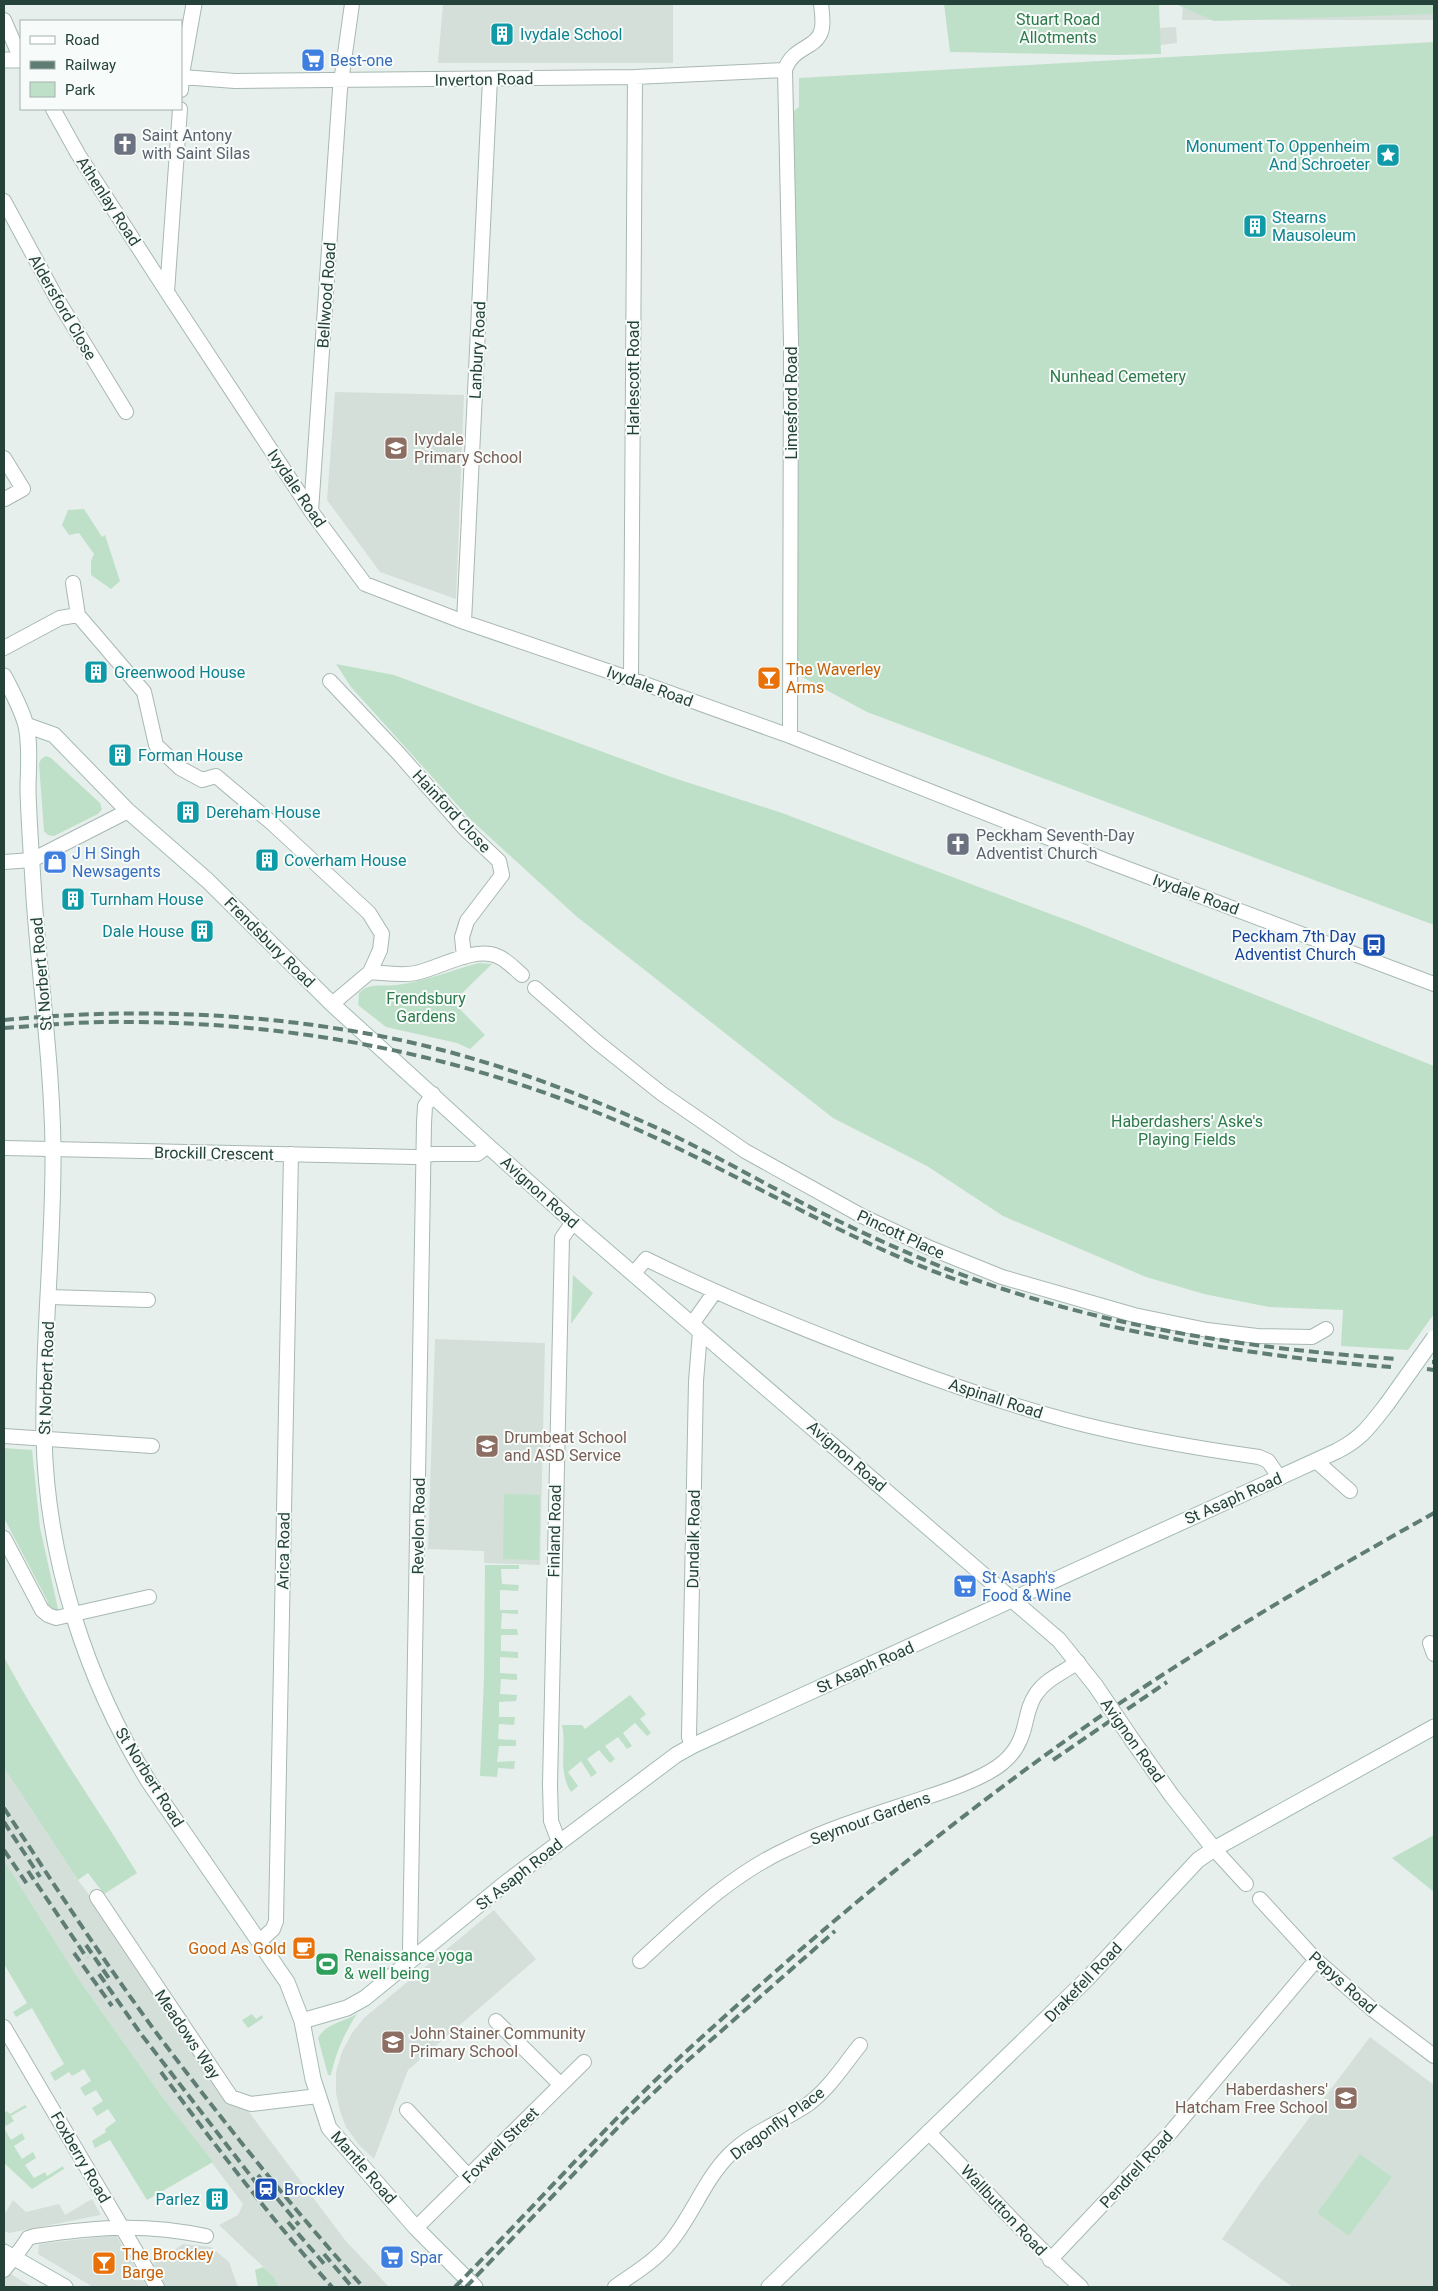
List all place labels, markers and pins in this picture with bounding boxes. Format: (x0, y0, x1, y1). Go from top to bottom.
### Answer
building icon: Ivydale School (489, 21, 515, 47)
place label: Ivydale School (520, 25, 622, 44)
supermarket icon: Best-one (300, 47, 326, 73)
place label: Best-one (330, 51, 393, 70)
place label: Saint Antony with Saint Silas (142, 126, 250, 163)
church icon: Saint Antony with Saint Silas (112, 131, 138, 157)
place label: Monument To Oppenheim And Schroeter (1186, 137, 1371, 174)
place icon: Monument To Oppenheim And Schroeter (1375, 142, 1401, 168)
place label: Stearns Mausoleum (1272, 208, 1356, 245)
building icon: Stearns Mausoleum (1242, 213, 1268, 239)
place label: Ivydale Primary School (414, 430, 522, 467)
school or university icon: Ivydale Primary School (383, 435, 409, 461)
building icon: Greenwood House (83, 659, 109, 685)
place label: The Waverley Arms (786, 660, 881, 697)
place label: Greenwood House (114, 663, 245, 682)
bar icon: The Waverley Arms (756, 665, 782, 691)
building icon: Forman House (107, 742, 133, 768)
place label: Forman House (138, 746, 243, 765)
building icon: Dereham House (175, 799, 201, 825)
place label: Dereham House (206, 803, 320, 822)
place label: Peckham Seventh-Day Adventist Church (976, 826, 1135, 863)
church icon: Peckham Seventh-Day Adventist Church (945, 831, 971, 857)
place label: J H Singh Newsagents (72, 844, 161, 881)
building icon: Coverham House (254, 847, 280, 873)
shop icon: J H Singh Newsagents (42, 849, 68, 875)
place label: Coverham House (284, 851, 407, 870)
building icon: Turnham House (60, 886, 86, 912)
place label: Turnham House (90, 890, 204, 909)
building icon: Dale House (189, 918, 215, 944)
place label: Dale House (102, 922, 184, 941)
place label: Peckham 7th Day Adventist Church (1232, 927, 1356, 964)
bus stop icon: Peckham 7th Day Adventist Church (1361, 932, 1387, 958)
place label: Drumbeat School and ASD Service (504, 1428, 627, 1465)
school or university icon: Drumbeat School and ASD Service (474, 1433, 500, 1459)
place label: St Asaph's Food & Wine (982, 1568, 1071, 1605)
supermarket icon: St Asaph's Food & Wine (952, 1573, 978, 1599)
cafe icon: Good As Gold (291, 1935, 317, 1961)
place label: Good As Gold (188, 1939, 286, 1958)
place label: Renaissance yoga & well being (344, 1946, 473, 1983)
sports icon: Renaissance yoga & well being (314, 1951, 340, 1977)
place label: John Stainer Community Primary School (410, 2024, 586, 2061)
school or university icon: John Stainer Community Primary School (380, 2029, 406, 2055)
place label: Haberdashers' Hatcham Free School (1175, 2080, 1328, 2117)
school or university icon: Haberdashers' Hatcham Free School (1333, 2085, 1359, 2111)
station icon: Brockley (253, 2176, 279, 2202)
place label: Brockley (284, 2180, 345, 2199)
building icon: Parlez (204, 2186, 230, 2212)
place label: Parlez (156, 2190, 200, 2209)
supermarket icon: Spar (379, 2244, 405, 2270)
place label: The Brockley Barge (122, 2245, 214, 2282)
place label: Spar (410, 2248, 443, 2267)
bar icon: The Brockley Barge (91, 2250, 117, 2276)

